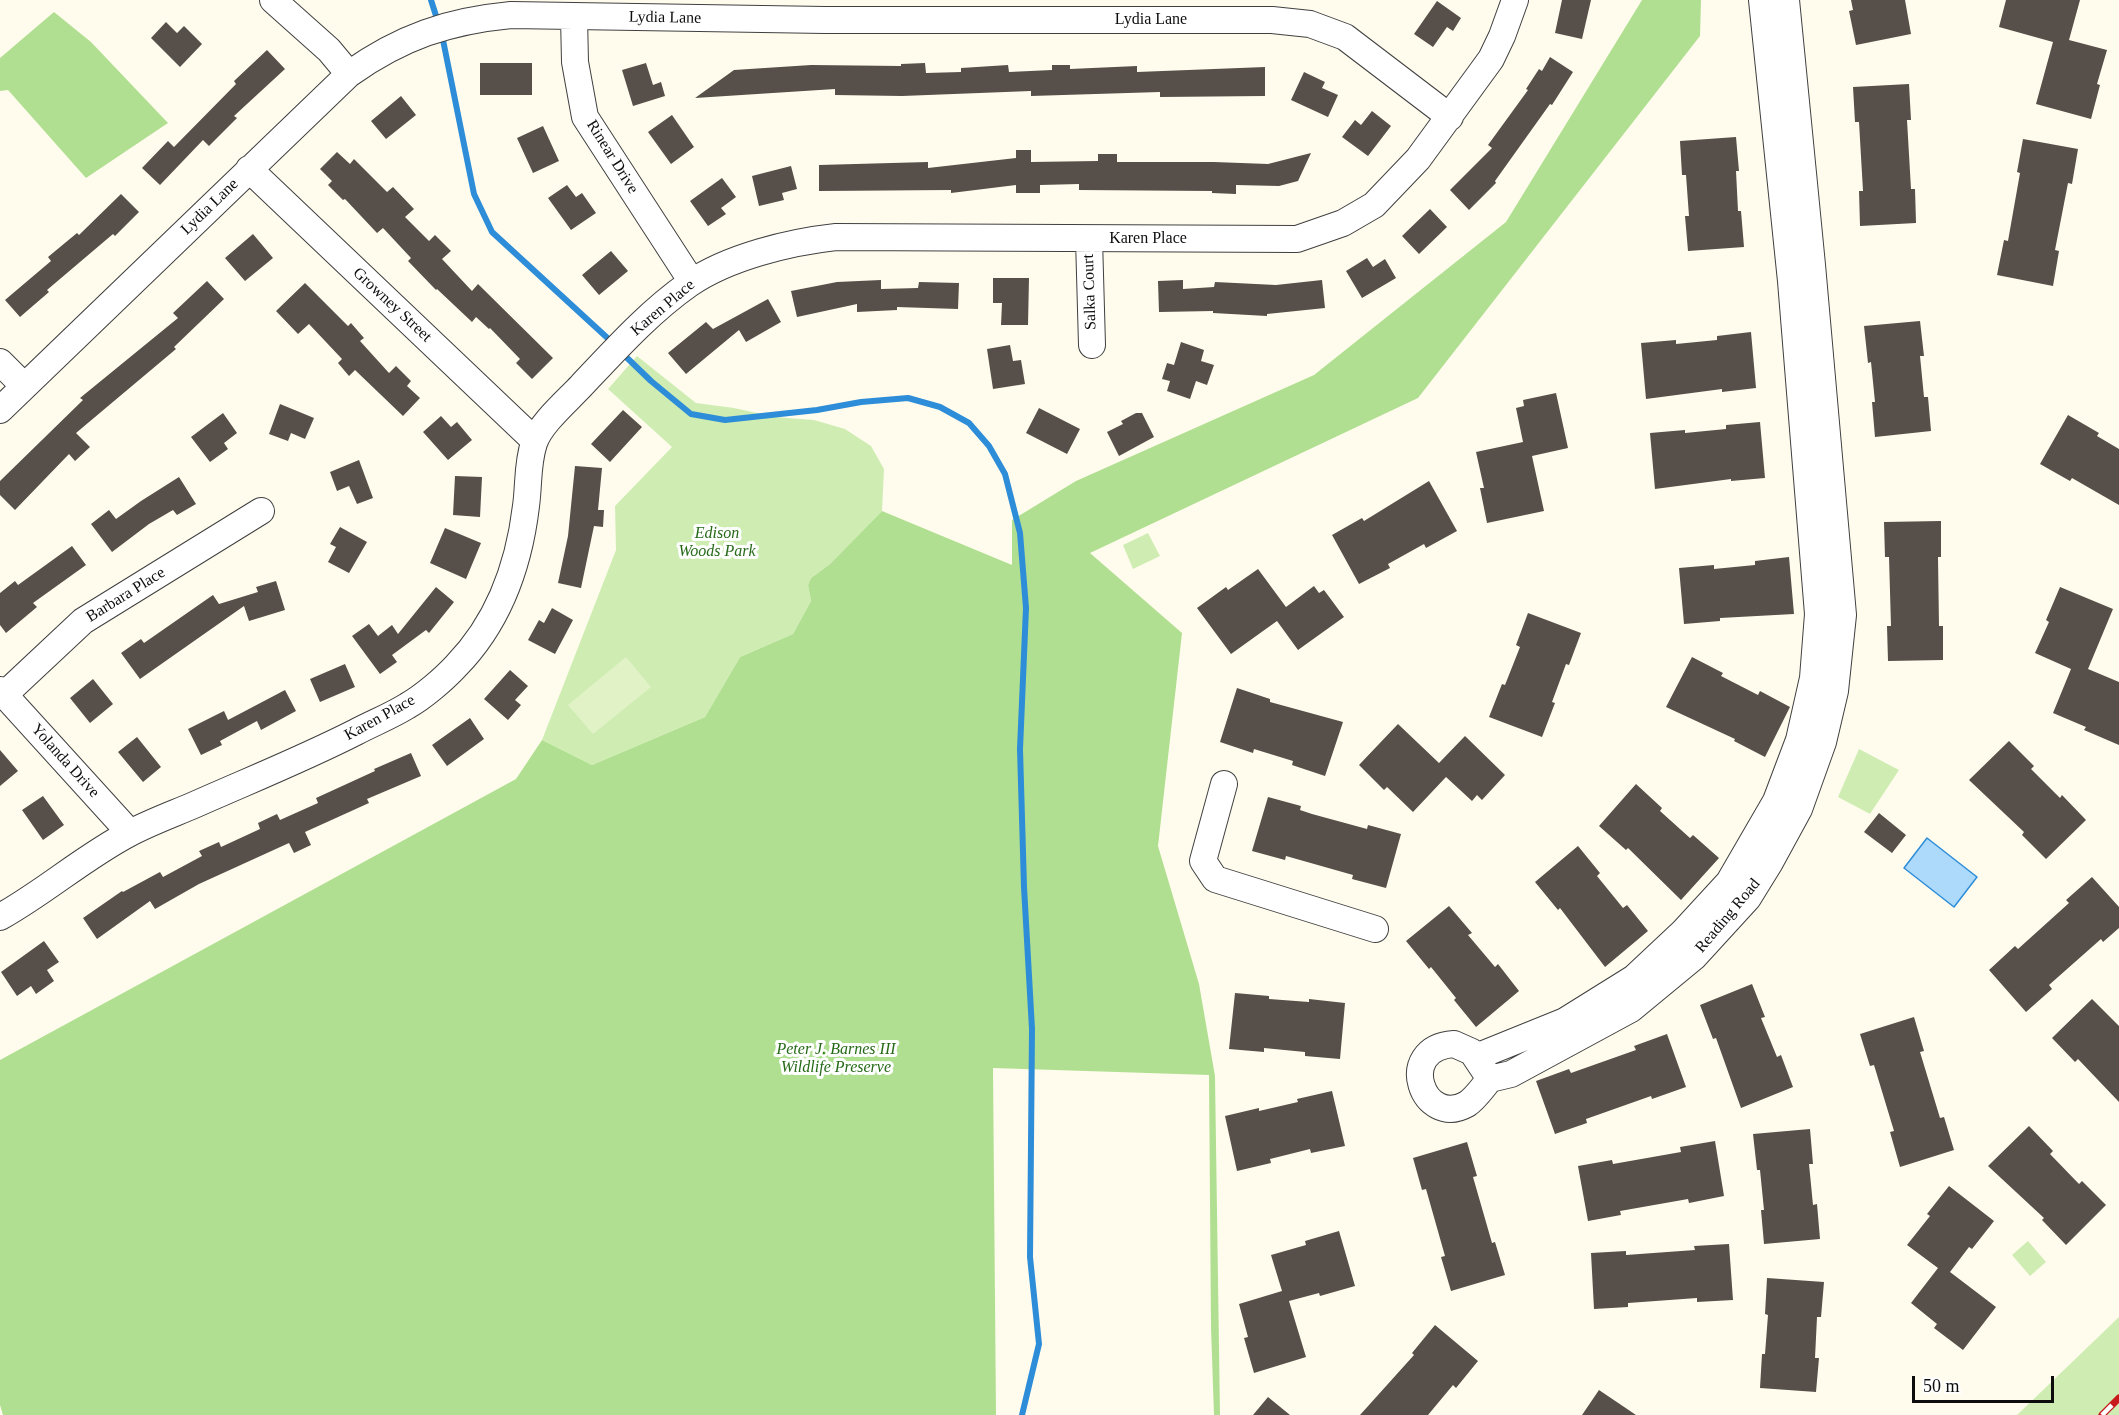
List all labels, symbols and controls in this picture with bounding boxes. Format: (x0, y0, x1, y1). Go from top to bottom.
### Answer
street label: Lydia Lane (629, 8, 701, 28)
street label: Lydia Lane (1115, 10, 1187, 30)
street label: Rinear Drive (582, 117, 642, 197)
street label: Lydia Lane (177, 175, 243, 239)
street label: Karen Place (1109, 229, 1187, 249)
street label: Salka Court (1079, 254, 1101, 330)
street label: Growney Street (349, 264, 435, 346)
street label: Karen Place (627, 276, 699, 340)
park label: Edison Woods Park (678, 524, 756, 562)
street label: Barbara Place (83, 563, 169, 627)
street label: Karen Place (341, 691, 419, 745)
street label: Yolanda Drive (27, 720, 103, 802)
street label: Reading Road (1691, 875, 1765, 957)
park label: Peter J. Barnes III Wildlife Preserve (776, 1040, 896, 1078)
scale bar (1915, 1364, 2058, 1402)
text: 50 m (1923, 1376, 1960, 1396)

